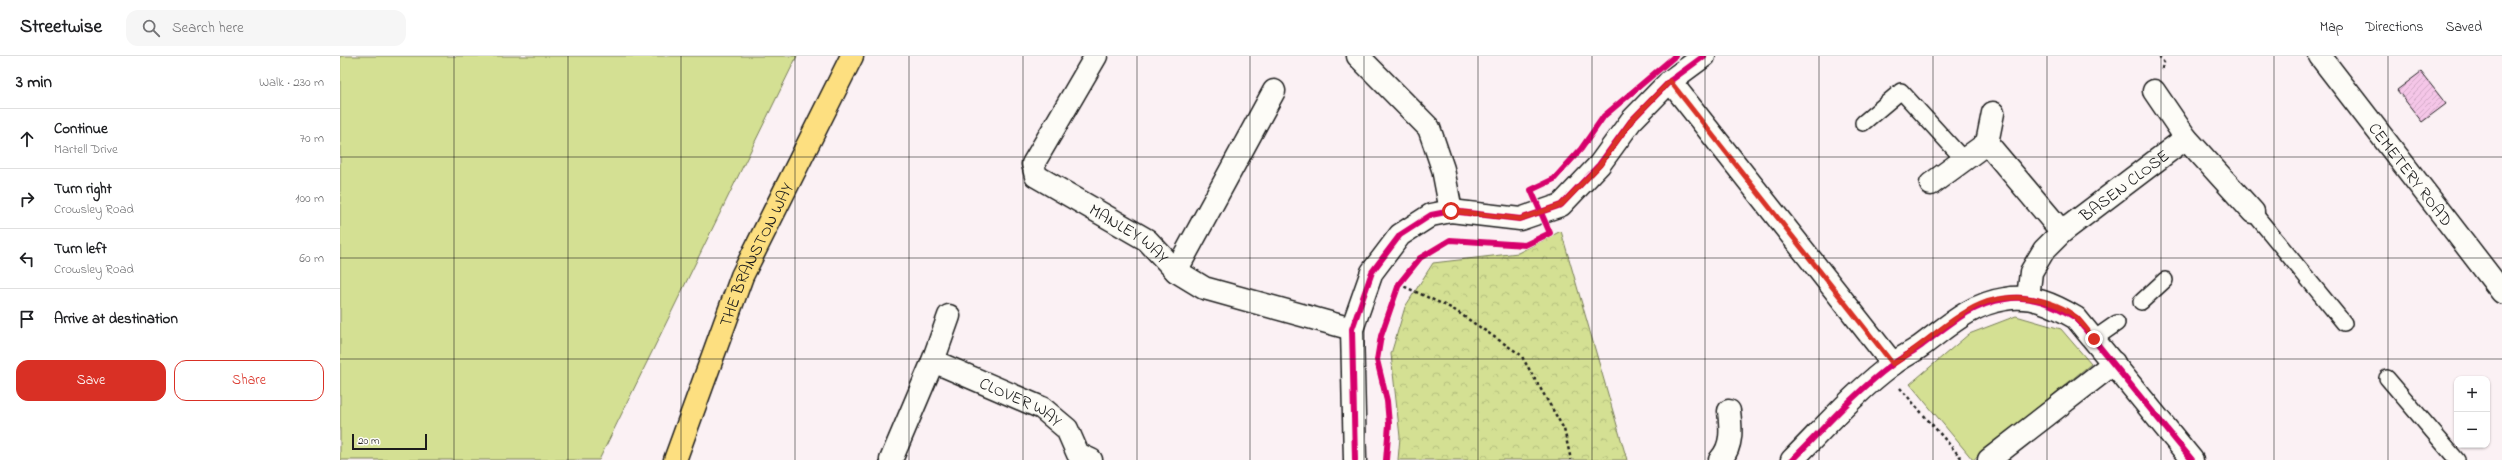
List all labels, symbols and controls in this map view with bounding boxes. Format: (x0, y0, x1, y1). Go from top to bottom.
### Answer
search box (126, 10, 406, 46)
text: Streetwise (20, 14, 102, 41)
icon: search (140, 17, 162, 39)
text: Search here (172, 17, 244, 39)
text: Map (2320, 17, 2343, 38)
text: Directions (2365, 17, 2423, 38)
text: Saved (2445, 17, 2482, 38)
text: 3 min (16, 70, 52, 95)
text: Walk · 230 m (259, 73, 324, 92)
text: Continue (54, 118, 108, 140)
street label: CEMETERY ROAD (2362, 118, 2458, 232)
icon: ahead (16, 128, 38, 150)
text: 70 m (300, 129, 324, 148)
text: Martell Drive (54, 140, 118, 159)
street label: BASEN CLOSE (2074, 144, 2175, 229)
text: Turn right (54, 178, 112, 200)
street label: THE BRANSTON WAY (714, 179, 801, 330)
icon: right (16, 188, 38, 210)
text: 100 m (295, 189, 324, 208)
street label: MANLEY WAY (1084, 198, 1174, 270)
text: Crowsley Road (54, 200, 134, 219)
route start (1442, 202, 1460, 220)
text: Turn left (54, 238, 107, 260)
icon: left (16, 248, 38, 270)
text: 60 m (299, 249, 324, 268)
text: Crowsley Road (54, 260, 134, 279)
icon: arrive (16, 308, 38, 330)
text: Arrive at destination (54, 308, 178, 330)
route end (2085, 330, 2103, 348)
button: Save (16, 360, 166, 401)
button: Share (174, 360, 324, 401)
street label: CLOVER WAY (975, 371, 1067, 434)
map controls (2454, 376, 2490, 448)
button: + (2454, 376, 2490, 412)
button: − (2454, 412, 2490, 448)
scale bar (352, 432, 427, 451)
text: 20 m (358, 433, 380, 449)

